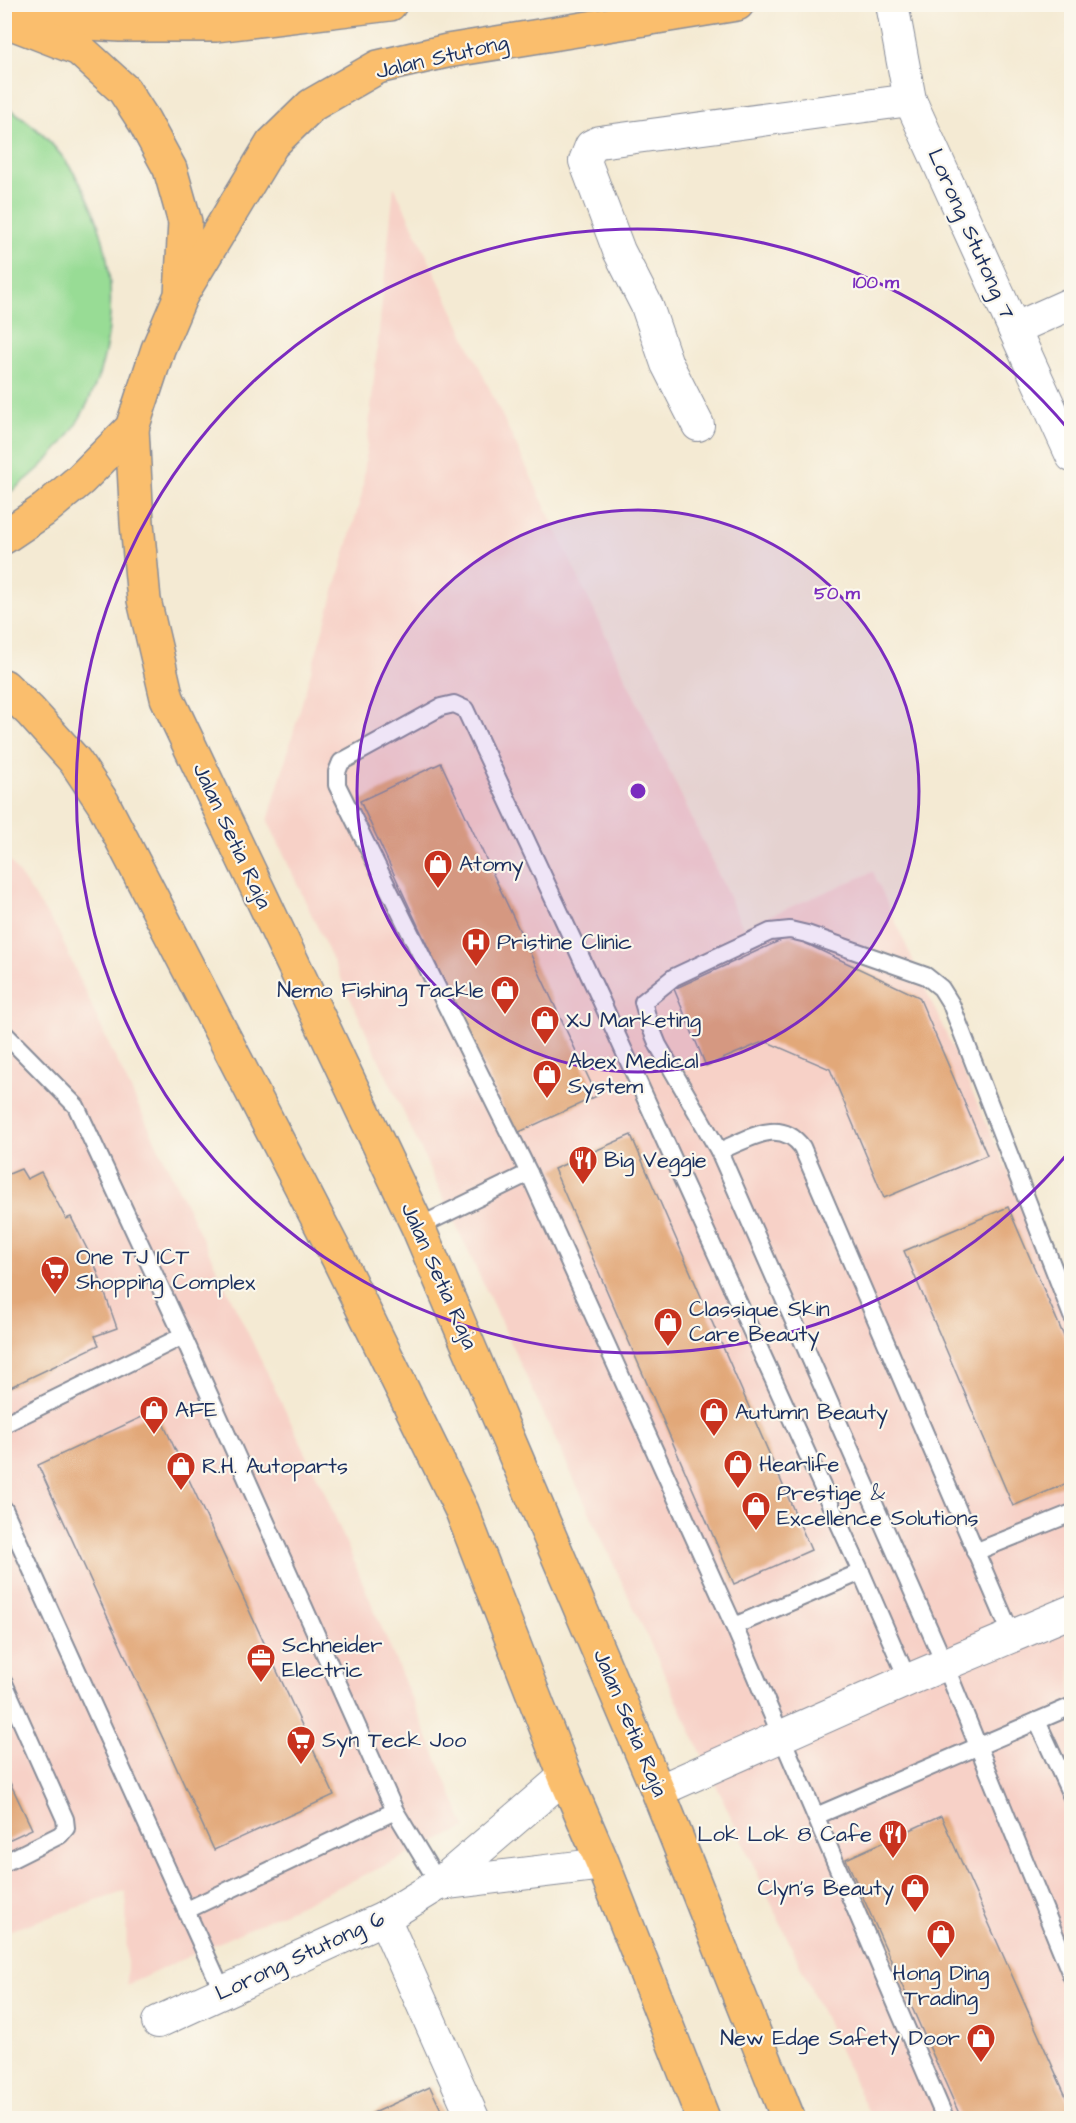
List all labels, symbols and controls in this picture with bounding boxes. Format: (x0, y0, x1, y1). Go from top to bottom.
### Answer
street label: Jalan Stutong (373, 27, 512, 88)
street label: Lorong Stutong 7 (919, 144, 1023, 325)
text: 100 m (853, 270, 900, 295)
text: 50 m (814, 581, 861, 606)
street label: Jalan Setia Raja (185, 758, 279, 914)
centre of rings (628, 781, 648, 801)
shop icon: Atomy (422, 848, 454, 890)
place label: Atomy (459, 849, 524, 881)
hospital icon: Pristine Clinic (460, 926, 492, 968)
place label: Pristine Clinic (497, 927, 632, 958)
shop icon: Nemo Fishing Tackle (489, 974, 521, 1016)
place label: Nemo Fishing Tackle (277, 975, 484, 1007)
shop icon: XJ Marketing (529, 1004, 561, 1046)
place label: XJ Marketing (566, 1005, 701, 1037)
place label: Abex Medical System (568, 1046, 699, 1103)
shop icon: Abex Medical System (531, 1058, 563, 1100)
restaurant icon: Big Veggie (567, 1144, 599, 1186)
place label: Big Veggie (604, 1145, 707, 1177)
street label: Jalan Setia Raja (393, 1198, 485, 1354)
place label: One TJ ICT Shopping Complex (76, 1242, 256, 1299)
supermarket icon: One TJ ICT Shopping Complex (39, 1254, 71, 1296)
place label: Classique Skin Care Beauty (689, 1294, 830, 1351)
shop icon: Classique Skin Care Beauty (652, 1306, 684, 1348)
shop icon: AFE (138, 1394, 170, 1436)
place label: AFE (175, 1395, 217, 1426)
shop icon: Autumn Beauty (698, 1396, 730, 1438)
place label: Autumn Beauty (735, 1397, 888, 1429)
shop icon: Hearlife (722, 1448, 754, 1490)
place label: Hearlife (759, 1449, 839, 1480)
shop icon: R.H. Autoparts (165, 1450, 197, 1492)
place label: R.H. Autoparts (202, 1451, 348, 1482)
place label: Prestige & Excellence Solutions (777, 1478, 978, 1534)
shop icon: Prestige & Excellence Solutions (740, 1490, 772, 1532)
place label: Schneider Electric (282, 1630, 383, 1686)
office icon: Schneider Electric (245, 1642, 277, 1684)
street label: Jalan Setia Raja (585, 1644, 675, 1802)
supermarket icon: Syn Teck Joo (285, 1724, 317, 1766)
place label: Syn Teck Joo (322, 1725, 467, 1757)
restaurant icon: Lok Lok 8 Cafe (877, 1818, 909, 1860)
place label: Lok Lok 8 Cafe (697, 1819, 872, 1850)
shop icon: Clyn's Beauty (899, 1872, 931, 1914)
place label: Clyn's Beauty (758, 1873, 894, 1905)
street label: Lorong Stutong 6 (210, 1903, 390, 2010)
shop icon: Hong Ding Trading (925, 1918, 957, 1960)
place label: Hong Ding Trading (893, 1958, 989, 2015)
shop icon: New Edge Safety Door (965, 2022, 997, 2064)
place label: New Edge Safety Door (720, 2023, 960, 2055)

